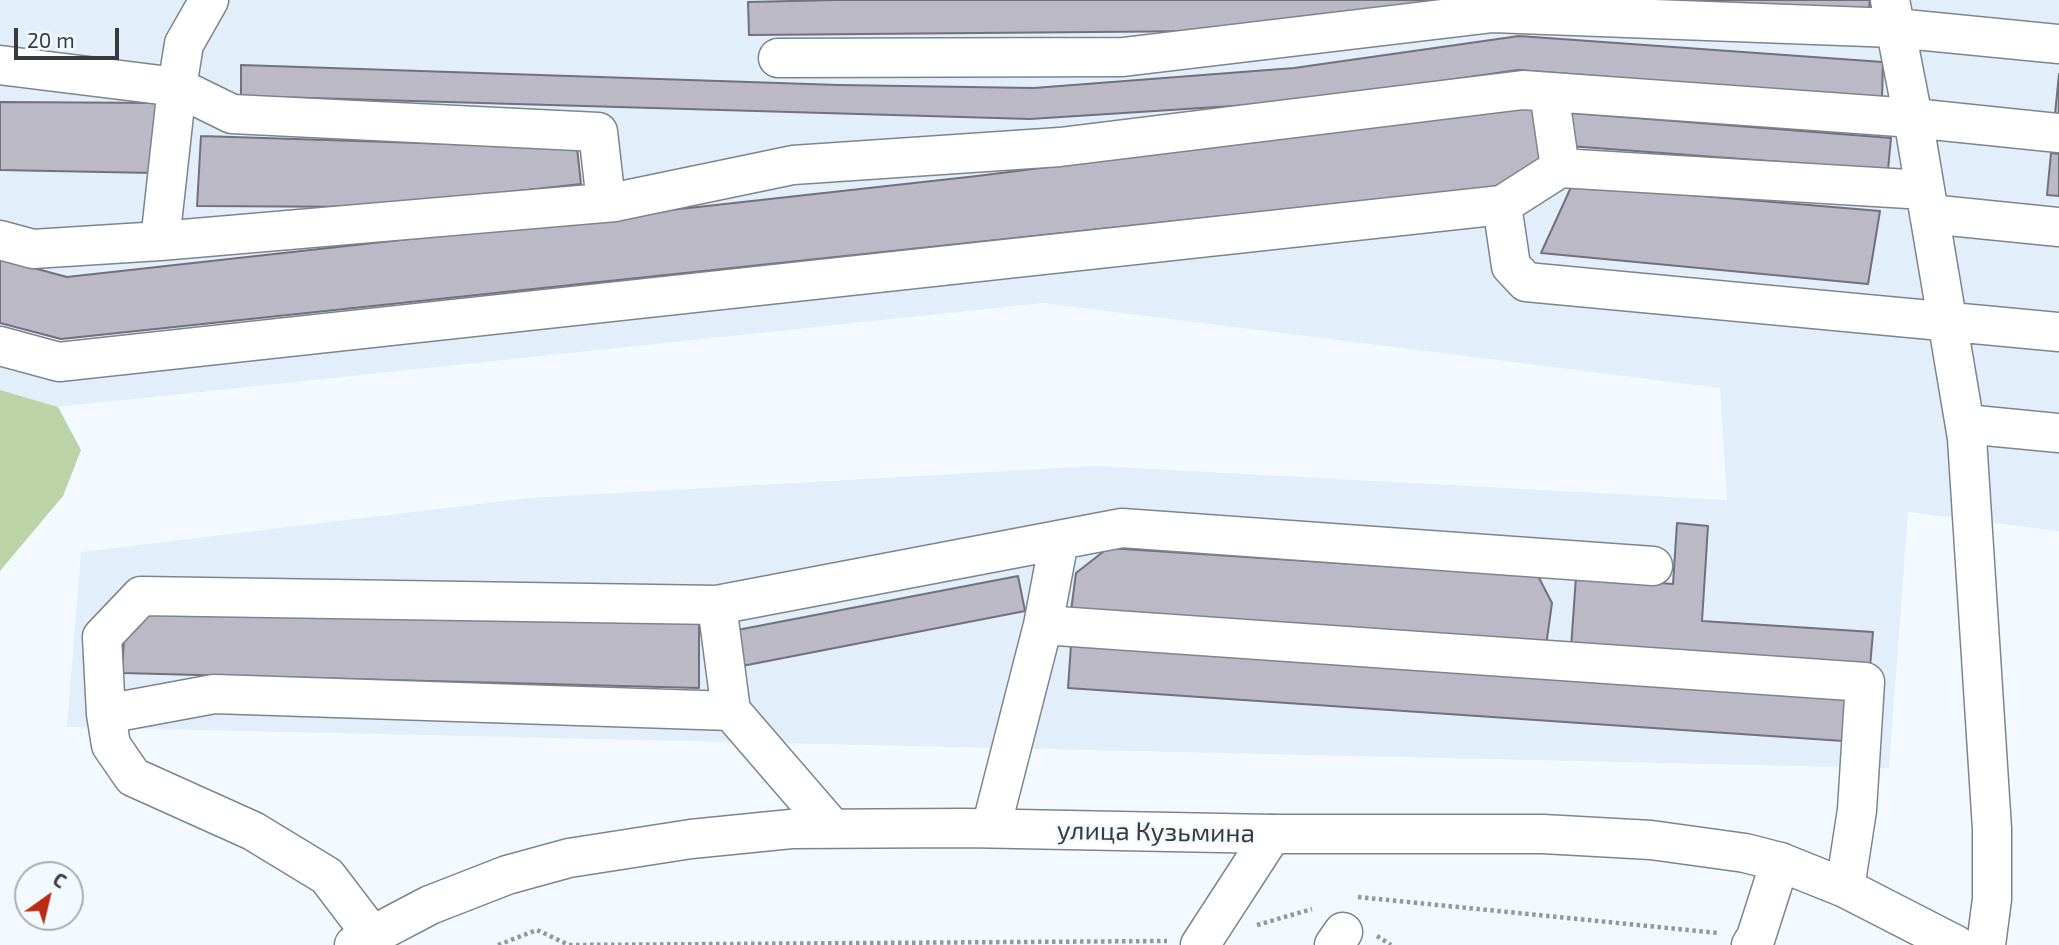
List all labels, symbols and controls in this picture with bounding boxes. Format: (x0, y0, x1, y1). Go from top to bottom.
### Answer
scale bar (18, 14, 122, 58)
text: 20 m (27, 27, 75, 52)
street label: улица Кузьмина (1057, 815, 1255, 849)
north arrow (14, 861, 84, 931)
text: С (49, 867, 71, 892)

